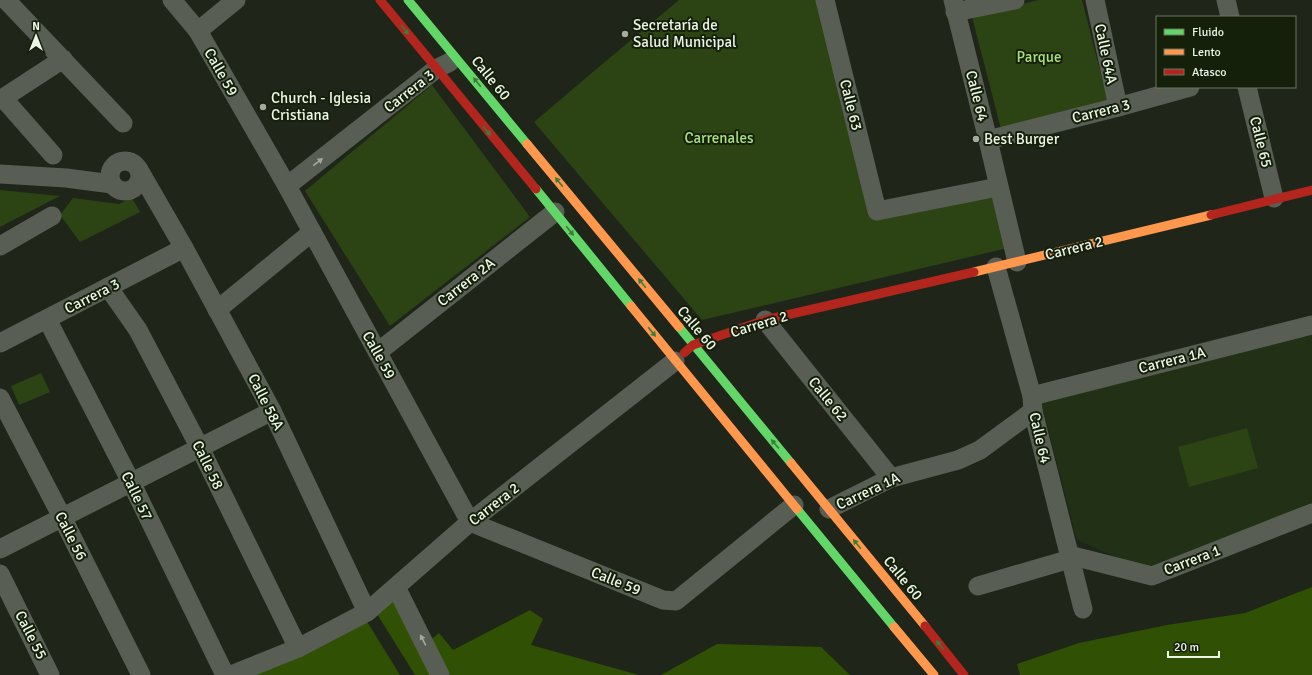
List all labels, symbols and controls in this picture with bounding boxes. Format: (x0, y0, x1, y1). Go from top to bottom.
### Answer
north arrow (16, 16, 56, 56)
place label: Secretaría de Salud Municipal (633, 16, 736, 51)
legend (1156, 16, 1296, 88)
text: N (32, 20, 40, 33)
street label: Calle 64A (1091, 22, 1121, 86)
one-way arrow (400, 25, 409, 36)
text: Fluido (1192, 25, 1224, 40)
marker: Secretaría de Salud Municipal (620, 29, 630, 39)
street label: Calle 59 (200, 45, 242, 99)
text: Lento (1192, 45, 1221, 60)
park label: Parque (1017, 48, 1061, 66)
street label: Calle 60 (468, 52, 514, 104)
text: Atasco (1192, 65, 1227, 80)
street label: Carrera 3 (380, 66, 438, 116)
street label: Calle 64 (962, 69, 992, 123)
one-way arrow (472, 77, 481, 87)
street label: Calle 63 (836, 78, 866, 132)
place label: Church - Iglesia Cristiana (271, 89, 371, 124)
street label: Carrera 3 (1070, 95, 1132, 127)
marker: Church - Iglesia Cristiana (258, 102, 268, 112)
street label: Calle 65 (1246, 115, 1276, 169)
one-way arrow (483, 125, 492, 136)
park label: Carrenales (685, 129, 754, 147)
place label: Best Burger (984, 130, 1060, 148)
marker: Best Burger (971, 134, 981, 144)
one-way arrow (312, 158, 323, 166)
one-way arrow (555, 177, 564, 188)
one-way arrow (566, 226, 575, 236)
street label: Carrera 2 (1043, 232, 1105, 264)
street label: Carrera 2A (434, 254, 498, 310)
street label: Carrera 3 (62, 275, 122, 317)
one-way arrow (637, 277, 646, 288)
street label: Calle 60 (673, 302, 721, 354)
street label: Carrera 2 (728, 307, 790, 341)
one-way arrow (647, 327, 656, 338)
street label: Calle 59 (359, 328, 399, 382)
street label: Carrera 1A (1137, 343, 1207, 377)
street label: Calle 58A (244, 371, 288, 433)
street label: Calle 62 (805, 373, 851, 425)
street label: Calle 64 (1025, 411, 1055, 465)
street label: Calle 58 (188, 438, 228, 492)
one-way arrow (770, 438, 779, 449)
street label: Carrera 1A (833, 468, 903, 514)
street label: Calle 57 (117, 469, 157, 523)
street label: Carrera 2 (465, 479, 523, 529)
street label: Calle 56 (51, 509, 91, 563)
one-way arrow (853, 539, 862, 549)
street label: Carrera 1 (1161, 541, 1223, 579)
street label: Calle 60 (880, 552, 926, 604)
street label: Calle 59 (588, 563, 644, 599)
street label: Calle 55 (11, 608, 51, 662)
scale bar (1168, 633, 1219, 659)
one-way arrow (420, 635, 426, 646)
one-way arrow (935, 639, 944, 650)
text: 20 m (1174, 640, 1199, 655)

